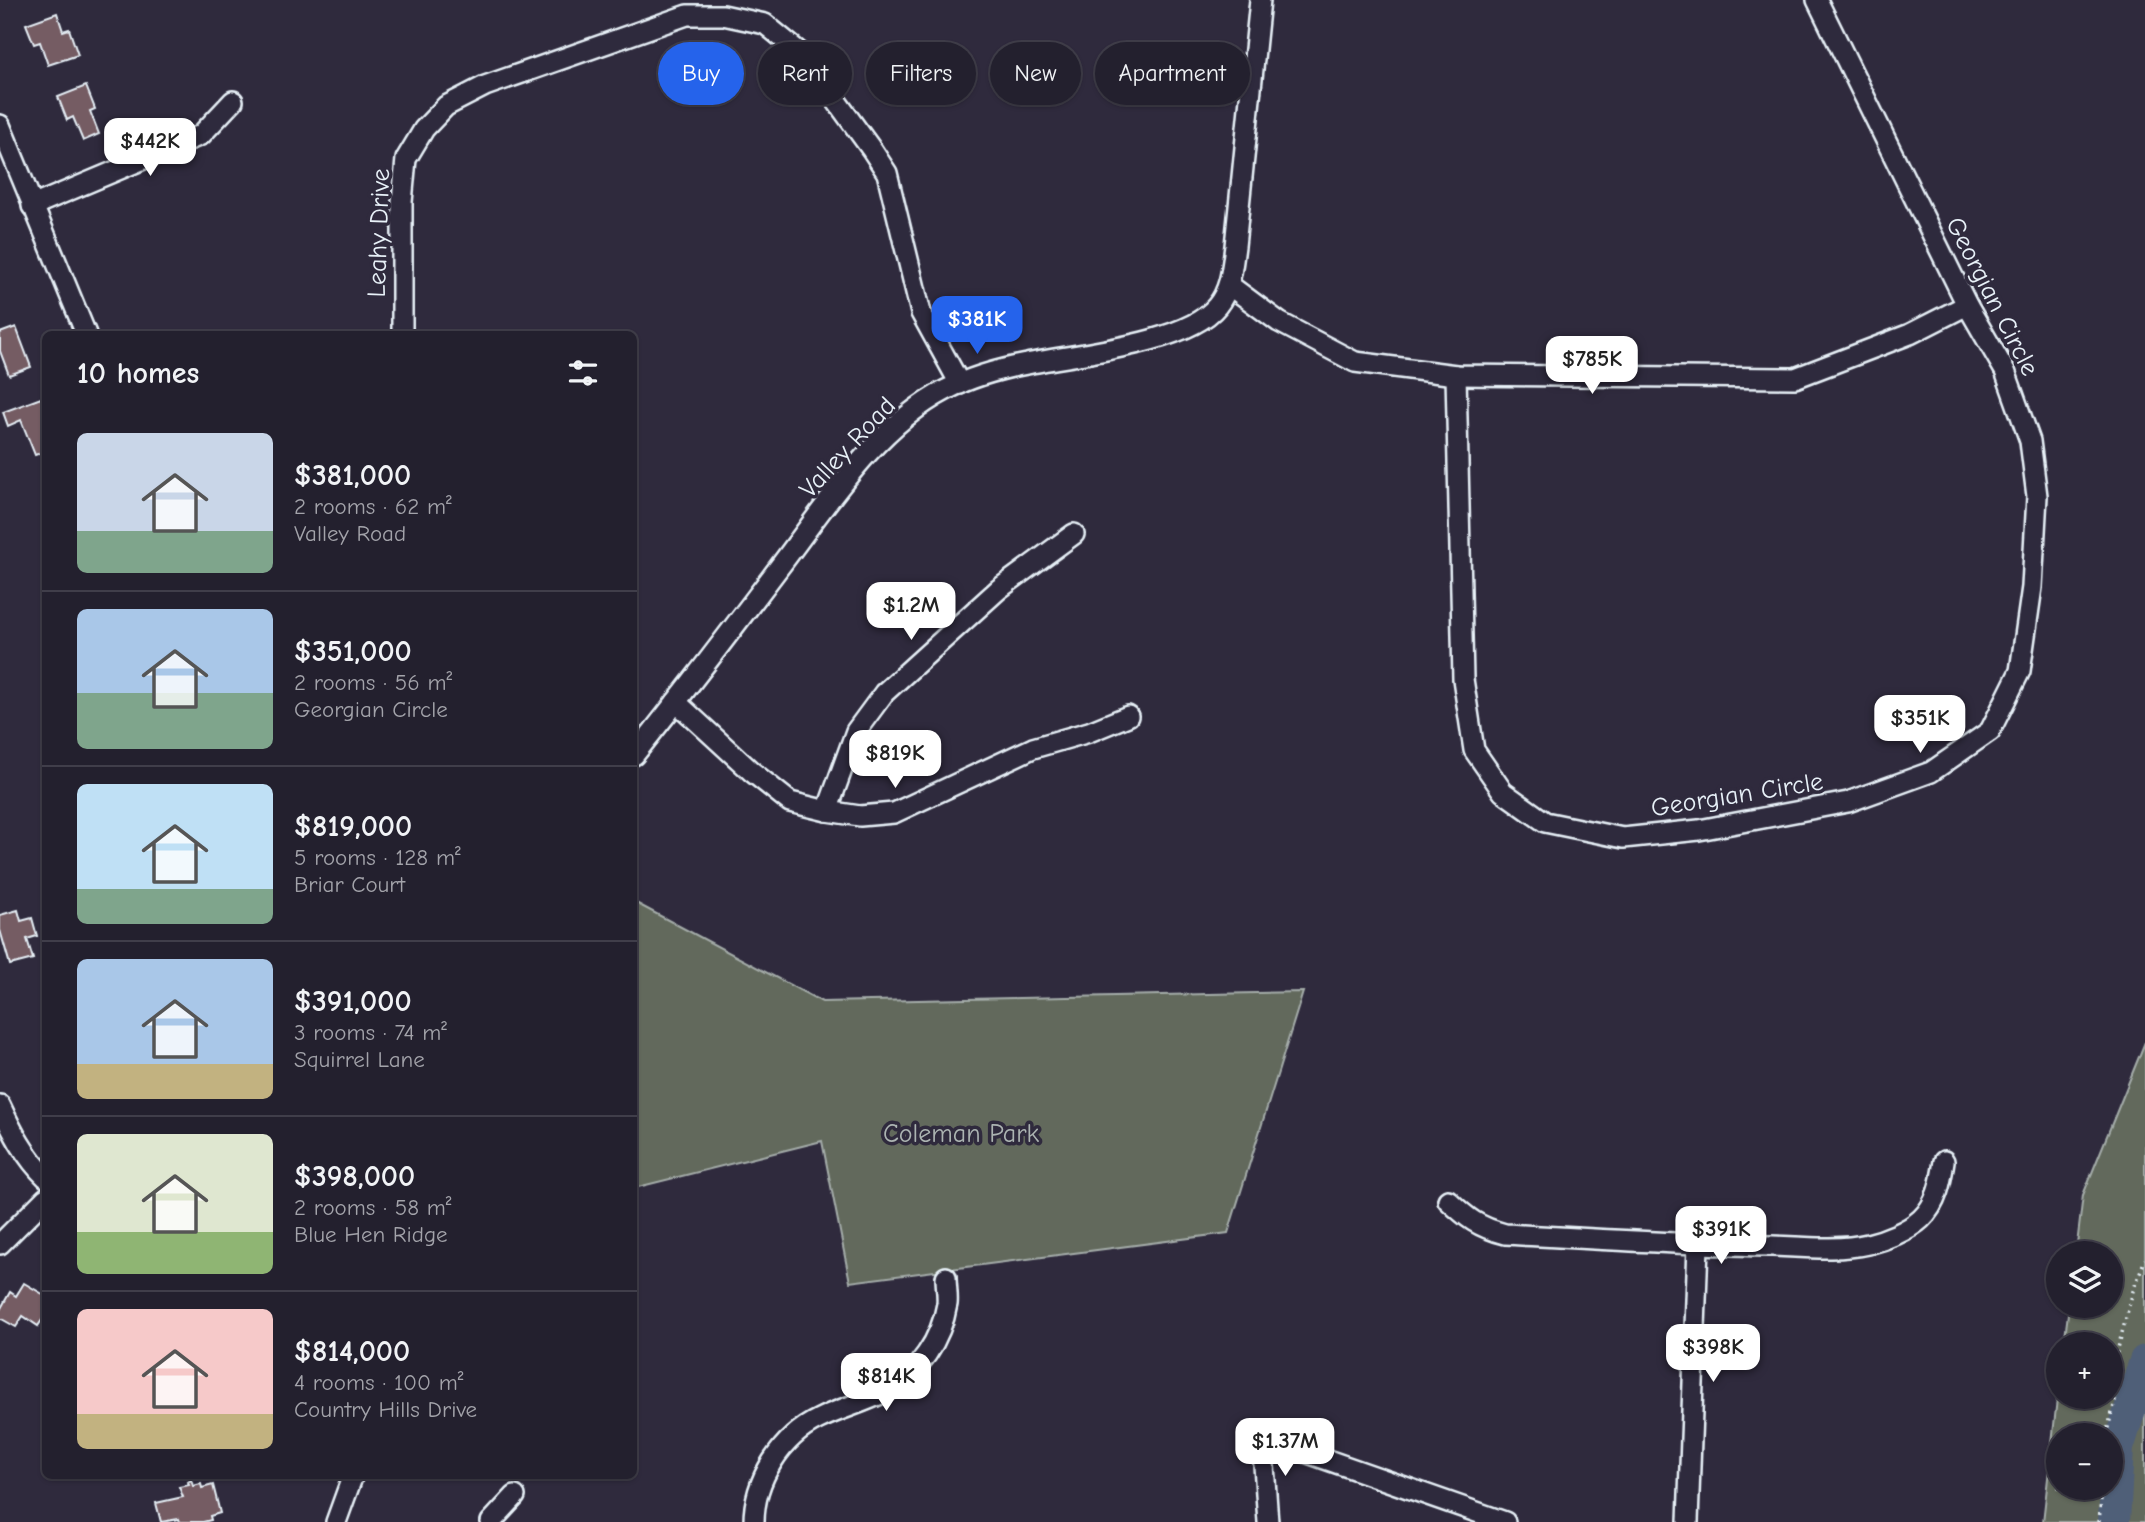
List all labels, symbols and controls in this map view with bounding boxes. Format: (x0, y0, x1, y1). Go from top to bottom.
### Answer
chip: Buy (658, 42, 744, 105)
chip: Rent (758, 42, 852, 105)
chip: Filters (866, 42, 976, 105)
chip: New (990, 42, 1081, 105)
chip: Apartment (1095, 42, 1250, 105)
pin: $442K (101, 118, 199, 178)
text: $442K (120, 127, 180, 154)
street label: Leahy Drive (362, 168, 396, 298)
street label: Georgian Circle (1939, 212, 2045, 381)
pin: $381K (928, 296, 1026, 356)
text: $381K (948, 305, 1006, 332)
pin: $785K (1543, 336, 1641, 396)
text: $785K (1562, 345, 1622, 372)
icon: filters (564, 354, 602, 392)
text: 10 homes (77, 356, 199, 391)
street label: Valley Road (794, 391, 902, 504)
text: $381,000 (294, 458, 411, 493)
icon: home (133, 461, 217, 545)
text: 2 rooms · 62 m² (294, 493, 452, 520)
text: Valley Road (294, 520, 406, 547)
pin: $1.2M (862, 582, 960, 642)
text: $1.2M (882, 591, 940, 618)
text: $351,000 (294, 634, 412, 669)
icon: home (133, 637, 217, 721)
text: 2 rooms · 56 m² (294, 669, 452, 696)
text: Georgian Circle (294, 696, 448, 723)
pin: $351K (1871, 696, 1969, 755)
text: $351K (1890, 704, 1950, 731)
pin: $819K (846, 730, 944, 790)
text: $819K (865, 739, 925, 766)
street label: Georgian Circle (1649, 767, 1825, 823)
text: $819,000 (294, 809, 412, 844)
icon: home (133, 812, 217, 896)
text: 5 rooms · 128 m² (294, 844, 461, 871)
text: Briar Court (294, 871, 405, 898)
text: $391,000 (294, 984, 412, 1019)
icon: home (133, 987, 217, 1071)
text: 3 rooms · 74 m² (294, 1019, 447, 1046)
text: Squirrel Lane (294, 1046, 425, 1073)
park label: Coleman Park (883, 1119, 1040, 1149)
text: $398,000 (294, 1159, 415, 1194)
icon: home (133, 1162, 217, 1246)
text: 2 rooms · 58 m² (294, 1194, 452, 1221)
pin: $391K (1672, 1206, 1770, 1266)
text: $391K (1691, 1215, 1751, 1242)
text: Blue Hen Ridge (294, 1221, 448, 1248)
map controls (2046, 1241, 2123, 1500)
button: layers (2046, 1241, 2123, 1318)
pin: $398K (1664, 1324, 1762, 1384)
button: + (2046, 1332, 2123, 1409)
text: $398K (1682, 1333, 1744, 1360)
text: $814,000 (294, 1334, 410, 1369)
icon: home (133, 1337, 217, 1421)
pin: $814K (837, 1354, 935, 1413)
text: $814K (857, 1362, 915, 1389)
text: 4 rooms · 100 m² (294, 1369, 463, 1396)
text: Country Hills Drive (294, 1396, 477, 1423)
pin: $1.37M (1228, 1418, 1342, 1478)
button: − (2046, 1423, 2123, 1500)
text: $1.37M (1251, 1427, 1319, 1454)

